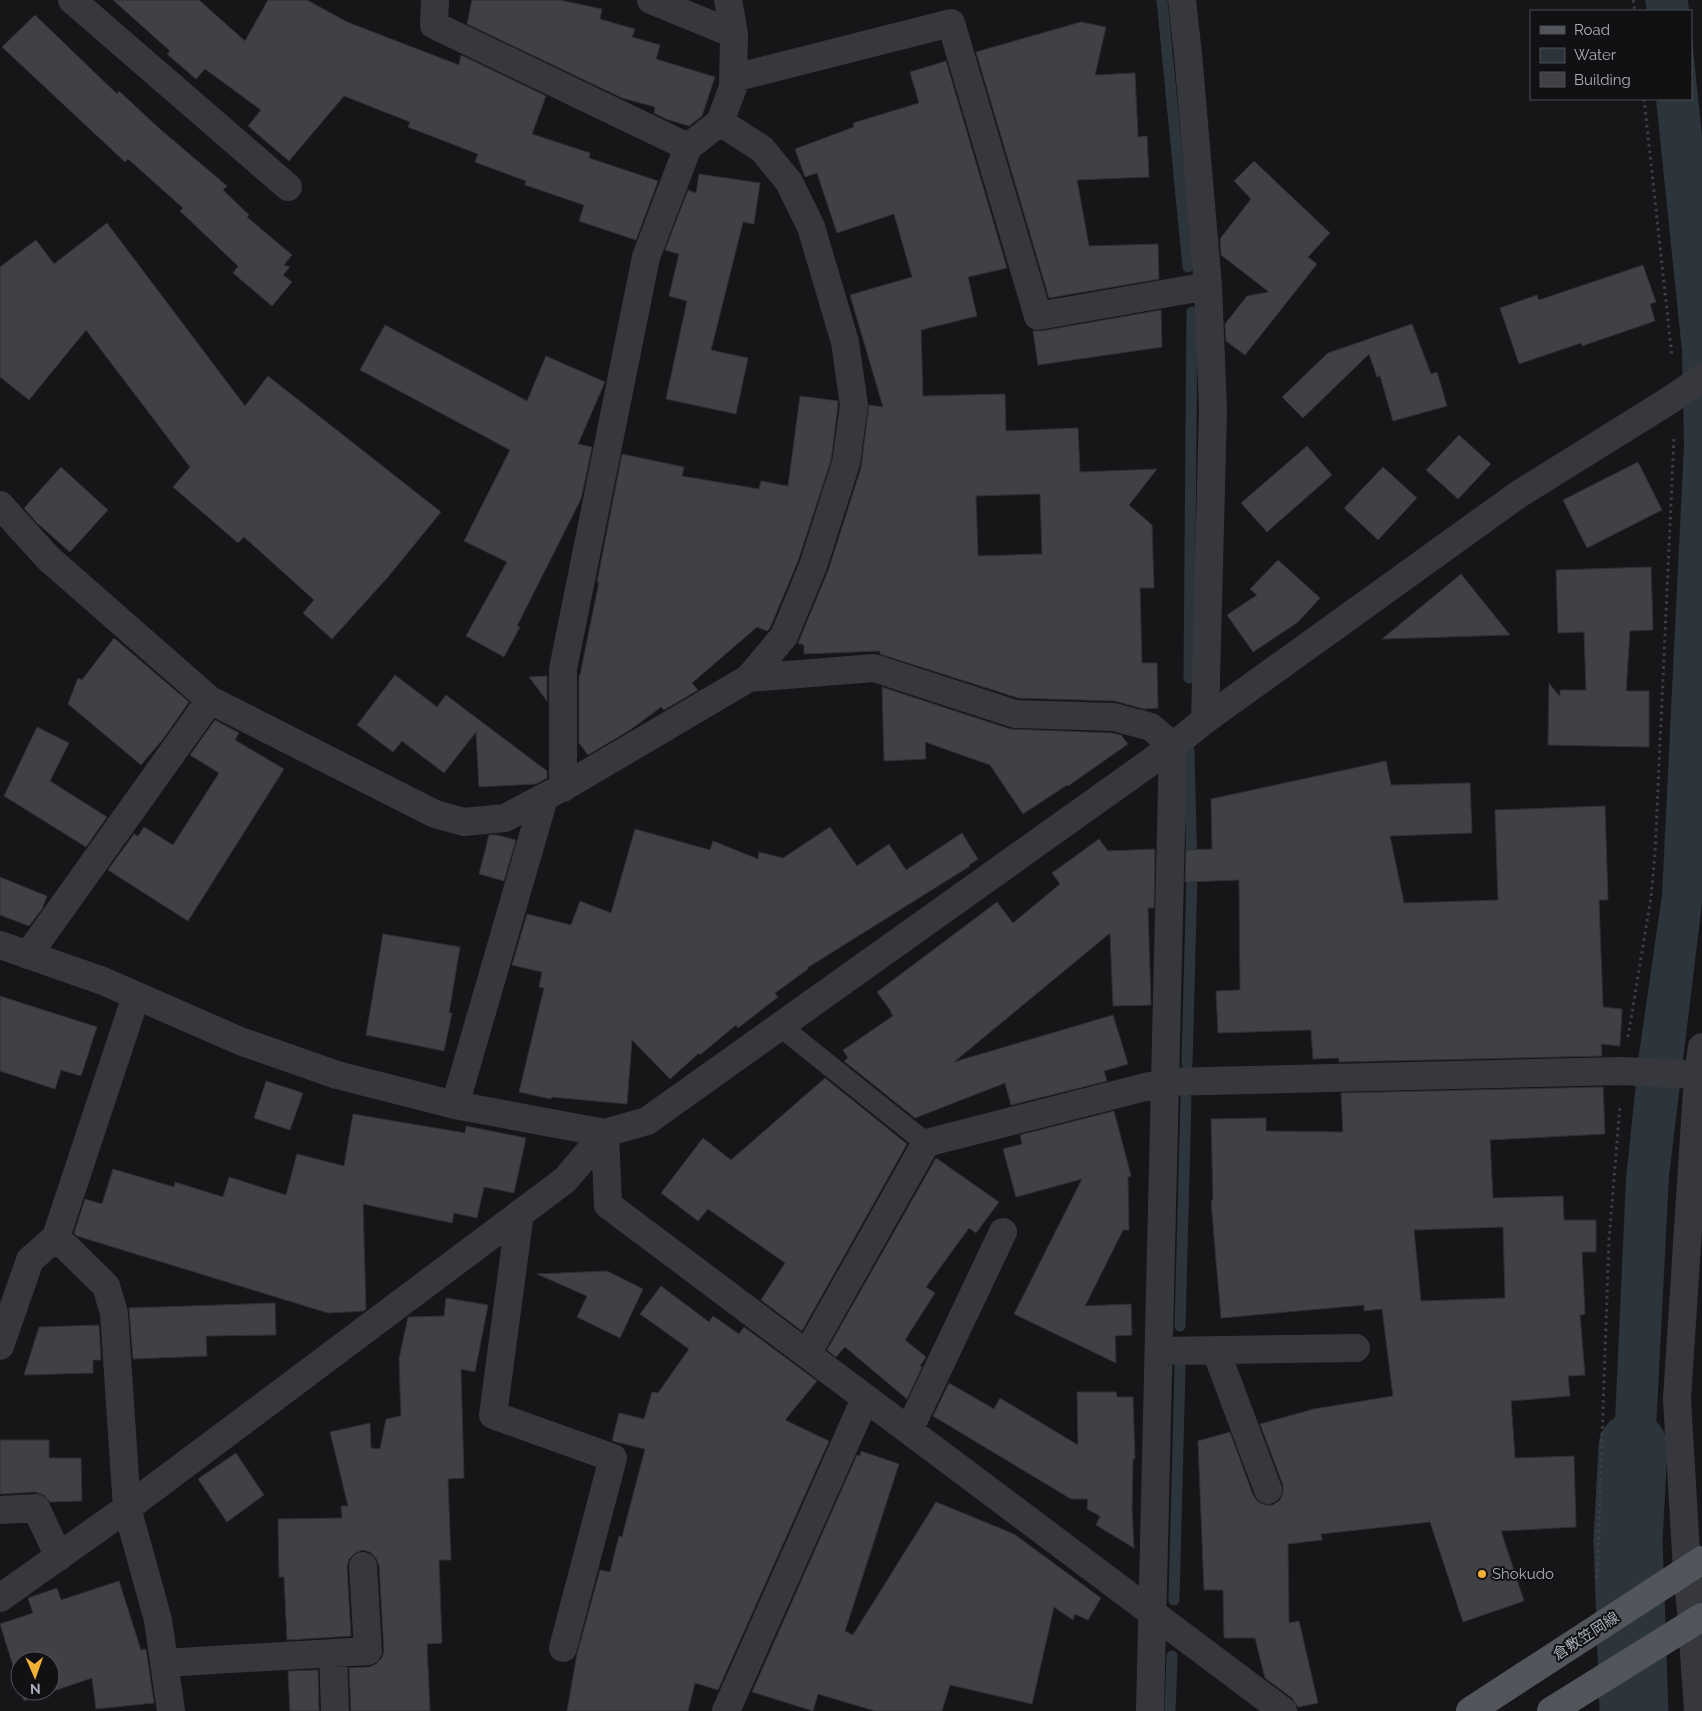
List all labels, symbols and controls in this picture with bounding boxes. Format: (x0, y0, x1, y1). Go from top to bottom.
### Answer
legend (1530, 10, 1692, 100)
text: Road (1574, 21, 1610, 39)
text: Water (1574, 46, 1617, 64)
text: Building (1574, 71, 1631, 89)
place label: Shokudo (1492, 1565, 1554, 1583)
marker: Shokudo (1476, 1568, 1488, 1580)
street label: 倉敷笠岡線 (1550, 1608, 1622, 1664)
north arrow (10, 1651, 60, 1701)
text: N (30, 1681, 41, 1697)

